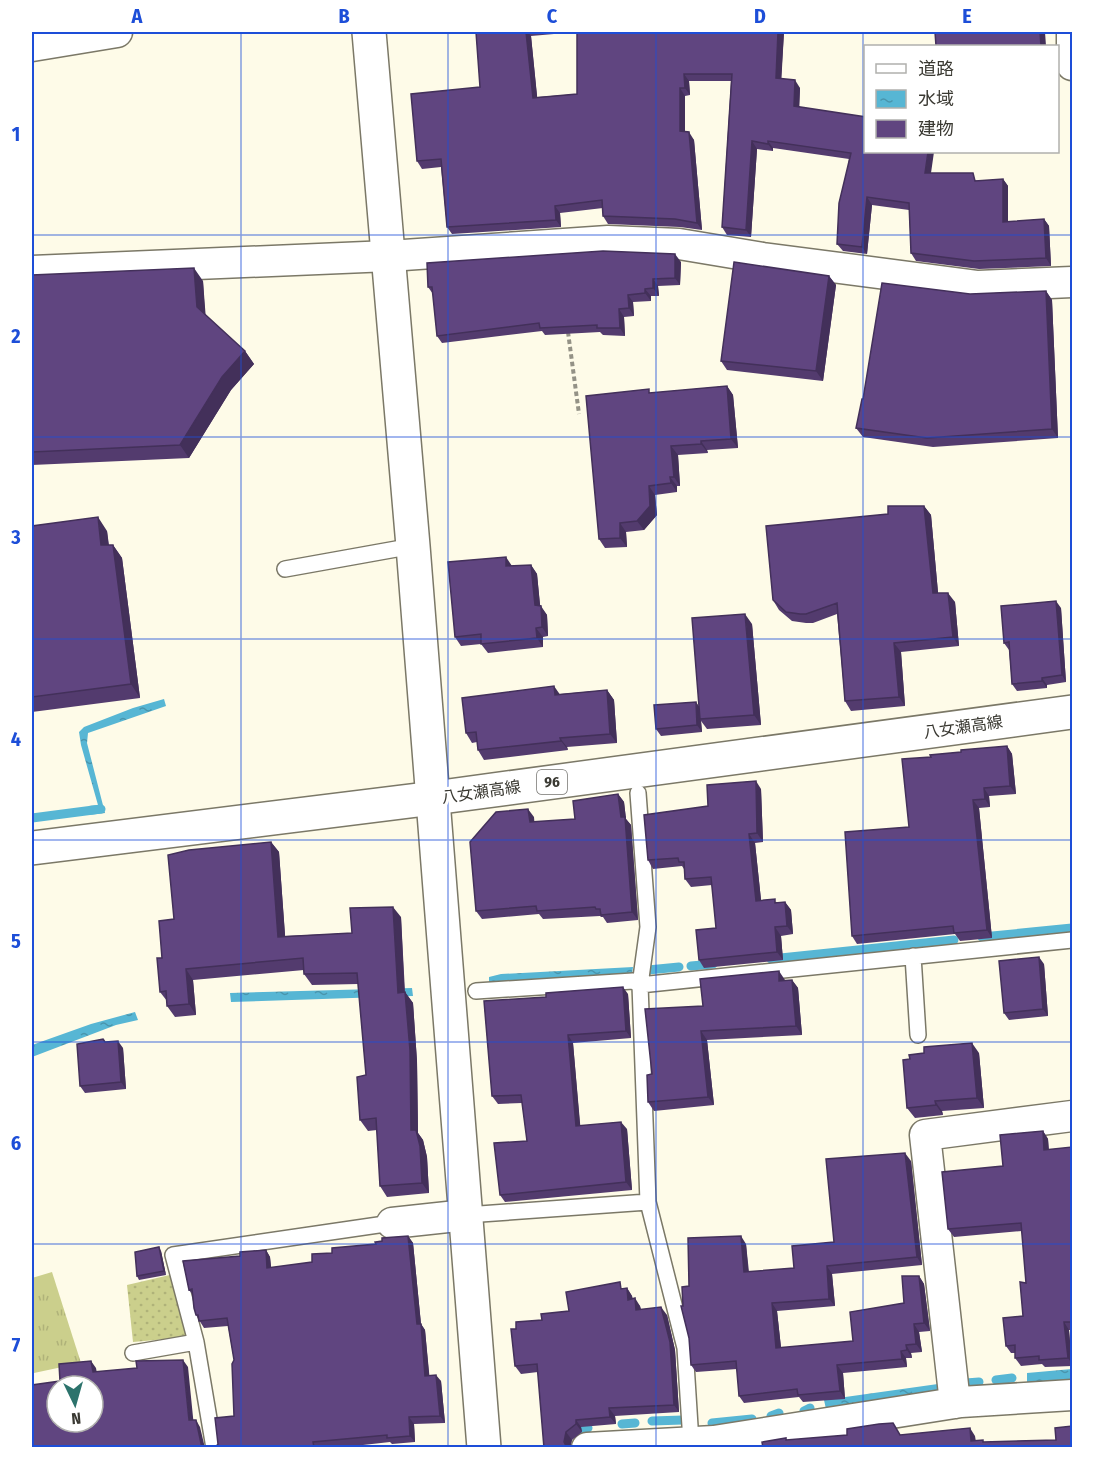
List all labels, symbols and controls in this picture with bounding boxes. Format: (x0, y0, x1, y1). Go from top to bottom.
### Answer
text: A (131, 4, 144, 28)
text: B (338, 4, 350, 28)
text: C (547, 4, 558, 28)
text: D (754, 4, 766, 28)
text: E (962, 4, 972, 28)
legend (864, 45, 1059, 153)
text: 道路 (918, 58, 954, 80)
text: 水域 (918, 88, 954, 110)
text: 建物 (918, 118, 954, 140)
text: 1 (12, 122, 20, 146)
text: 2 (10, 324, 21, 348)
text: 3 (10, 525, 21, 549)
street label: 八女瀬高線 (922, 712, 1004, 742)
text: 4 (11, 727, 21, 751)
road number: 96 (537, 770, 567, 794)
street label: 八女瀬高線 (440, 777, 522, 807)
text: 5 (11, 929, 21, 953)
text: 6 (11, 1131, 21, 1155)
text: 7 (12, 1333, 21, 1357)
north arrow (45, 1374, 105, 1434)
text: N (71, 1409, 82, 1428)

